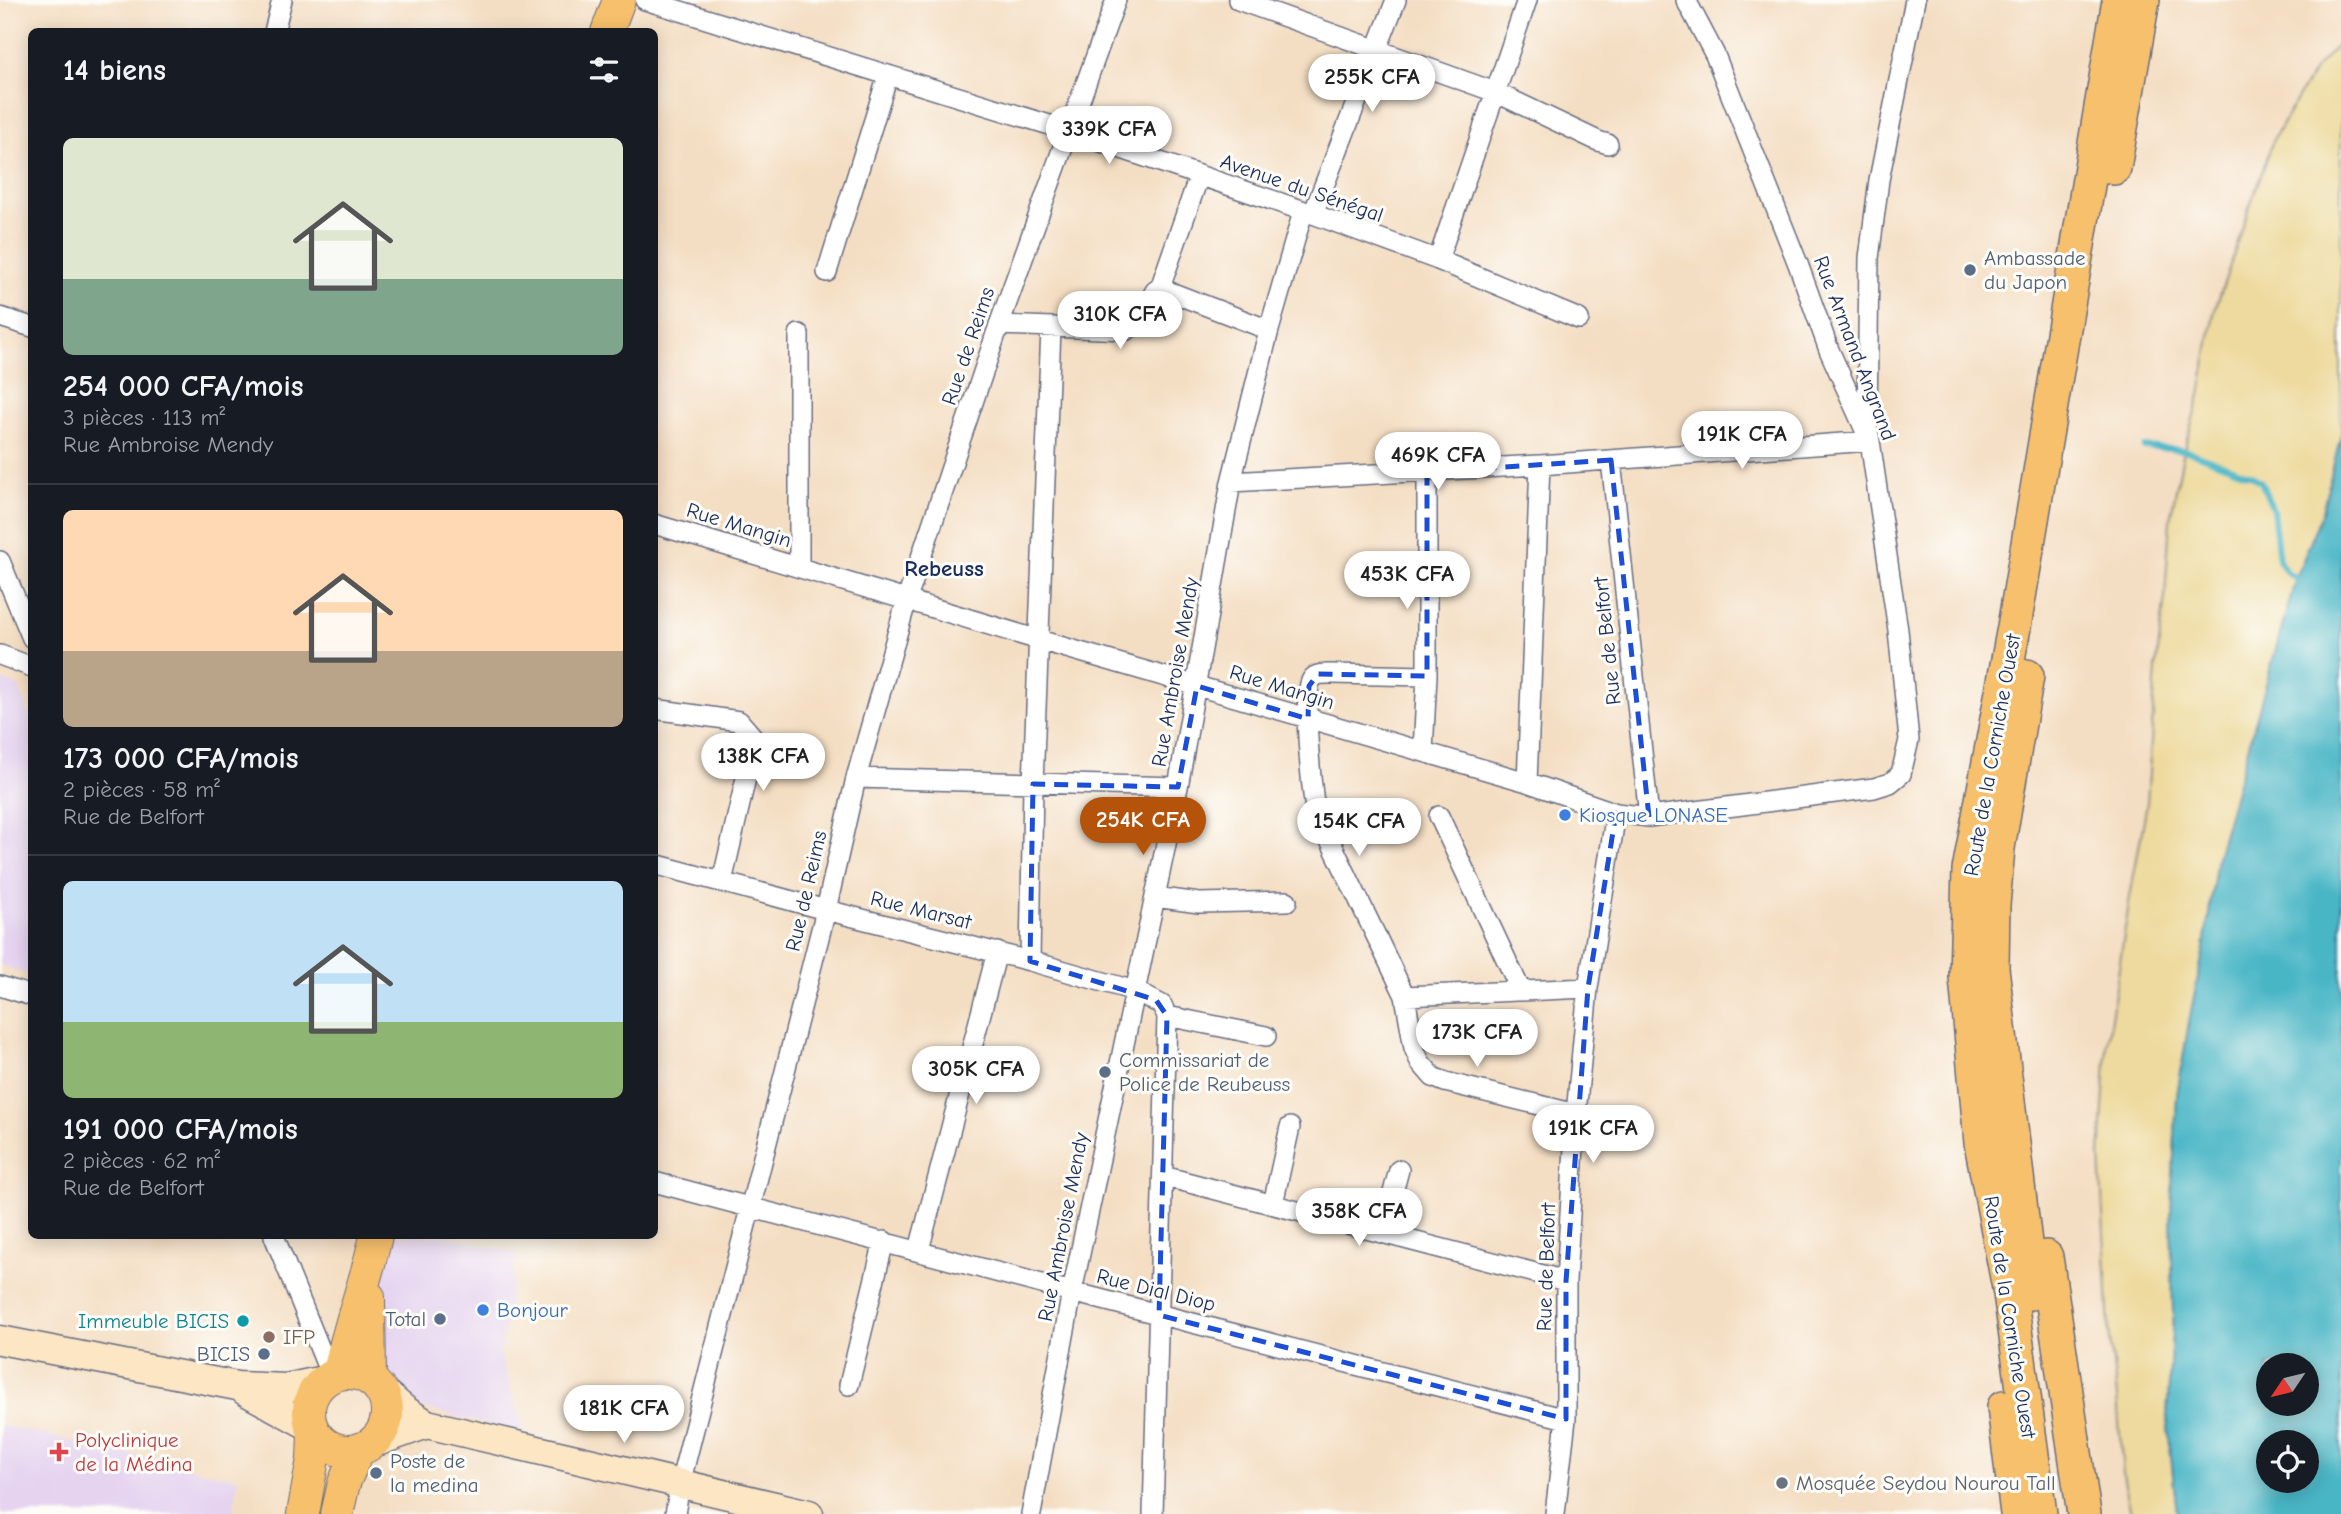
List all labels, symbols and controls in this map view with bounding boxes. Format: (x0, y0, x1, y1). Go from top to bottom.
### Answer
icon: filters (585, 51, 623, 89)
text: 14 biens (63, 53, 166, 88)
pin: 255K CFA (1300, 54, 1444, 114)
text: 255K CFA (1324, 63, 1420, 90)
pin: 339K CFA (1037, 106, 1181, 166)
text: 339K CFA (1062, 115, 1156, 142)
street label: Avenue du Sénégal (1217, 149, 1387, 227)
icon: home (280, 183, 406, 309)
place label: Ambassade du Japon (1984, 246, 2086, 294)
street label: Rue Armand Angrand (1809, 252, 1901, 444)
marker: Ambassade du Japon (1962, 262, 1978, 278)
street label: Rue de Reims (937, 284, 999, 408)
pin: 310K CFA (1048, 292, 1192, 351)
text: 310K CFA (1073, 300, 1167, 327)
text: 254 000 CFA/mois (63, 369, 303, 404)
text: 3 pièces · 113 m² (63, 404, 225, 431)
pin: 191K CFA (1670, 412, 1814, 471)
text: 191K CFA (1697, 420, 1787, 447)
text: Rue Ambroise Mendy (63, 431, 273, 458)
pin: 469K CFA (1366, 433, 1510, 492)
text: 469K CFA (1391, 441, 1485, 468)
street label: Rue Mangin (684, 498, 794, 552)
pin: 453K CFA (1335, 552, 1479, 611)
icon: home (280, 555, 406, 681)
district label: Rebeuss (904, 555, 984, 582)
text: 453K CFA (1360, 560, 1454, 587)
street label: Rue Ambroise Mendy (1147, 575, 1204, 769)
street label: Rue de Belfort (1588, 575, 1626, 706)
street label: Route de la Corniche Ouest (1959, 631, 2025, 878)
street label: Rue Mangin (1227, 660, 1337, 714)
pin: 138K CFA (691, 734, 835, 793)
text: 173 000 CFA/mois (63, 741, 299, 776)
text: 138K CFA (717, 742, 809, 769)
text: 2 pièces · 58 m² (63, 776, 220, 803)
pin: 254K CFA (1071, 798, 1215, 857)
pin: 154K CFA (1287, 798, 1431, 858)
text: Rue de Belfort (63, 803, 204, 830)
place label: Kiosque LONASE (1579, 803, 1728, 827)
text: 254K CFA (1096, 806, 1190, 833)
text: 154K CFA (1313, 807, 1405, 834)
marker: Kiosque LONASE (1557, 807, 1573, 823)
street label: Rue de Reims (780, 828, 832, 954)
street label: Rue Marsat (868, 886, 975, 934)
icon: home (280, 926, 406, 1052)
pin: 173K CFA (1405, 1010, 1549, 1069)
text: 173K CFA (1432, 1018, 1522, 1045)
pin: 305K CFA (904, 1046, 1048, 1106)
place label: Commissariat de Police de Reubeuss (1119, 1048, 1290, 1096)
text: 305K CFA (928, 1055, 1024, 1082)
marker: Commissariat de Police de Reubeuss (1097, 1064, 1113, 1080)
pin: 191K CFA (1521, 1106, 1665, 1165)
text: 191 000 CFA/mois (63, 1112, 298, 1147)
text: 191K CFA (1548, 1114, 1638, 1141)
street label: Rue Ambroise Mendy (1033, 1130, 1093, 1323)
text: 2 pièces · 62 m² (63, 1147, 220, 1174)
text: Rue de Belfort (63, 1174, 204, 1201)
pin: 358K CFA (1287, 1188, 1431, 1248)
street label: Route de la Corniche Ouest (1979, 1194, 2041, 1441)
text: 358K CFA (1312, 1197, 1406, 1224)
street label: Rue de Belfort (1532, 1201, 1560, 1332)
street label: Rue Dial Diop (1094, 1264, 1218, 1316)
place label: Bonjour (497, 1298, 569, 1322)
marker: Bonjour (475, 1302, 491, 1318)
place label: Total (385, 1307, 426, 1331)
place label: Immeuble BICIS (78, 1309, 229, 1333)
marker: Total (432, 1311, 448, 1327)
marker: Immeuble BICIS (235, 1313, 251, 1329)
place label: IFP (283, 1325, 315, 1349)
marker: IFP (261, 1329, 277, 1345)
place label: BICIS (197, 1342, 250, 1366)
marker: BICIS (256, 1346, 272, 1362)
north arrow (2256, 1353, 2319, 1416)
map controls (2256, 1353, 2319, 1493)
pin: 181K CFA (552, 1386, 696, 1445)
text: 181K CFA (579, 1394, 669, 1421)
place label: Polyclinique de la Médina (75, 1428, 193, 1476)
button: locate (2256, 1430, 2319, 1493)
marker: Polyclinique de la Médina (49, 1442, 69, 1462)
place label: Poste de la medina (390, 1449, 479, 1497)
marker: Poste de la medina (368, 1465, 384, 1481)
place label: Mosquée Seydou Nourou Tall (1796, 1471, 2056, 1495)
marker: Mosquée Seydou Nourou Tall (1774, 1475, 1790, 1491)

